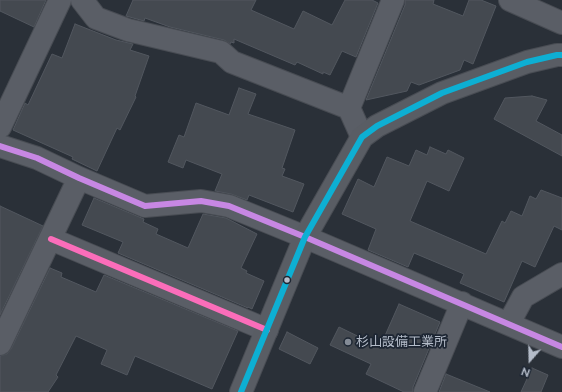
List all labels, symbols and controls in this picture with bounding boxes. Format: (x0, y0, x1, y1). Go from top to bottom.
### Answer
unlabelled marker (282, 275, 292, 285)
place label: 杉山設備工業所 (356, 334, 447, 350)
marker: 杉山設備工業所 (343, 337, 353, 347)
north arrow (510, 340, 550, 380)
text: N (520, 364, 532, 379)

